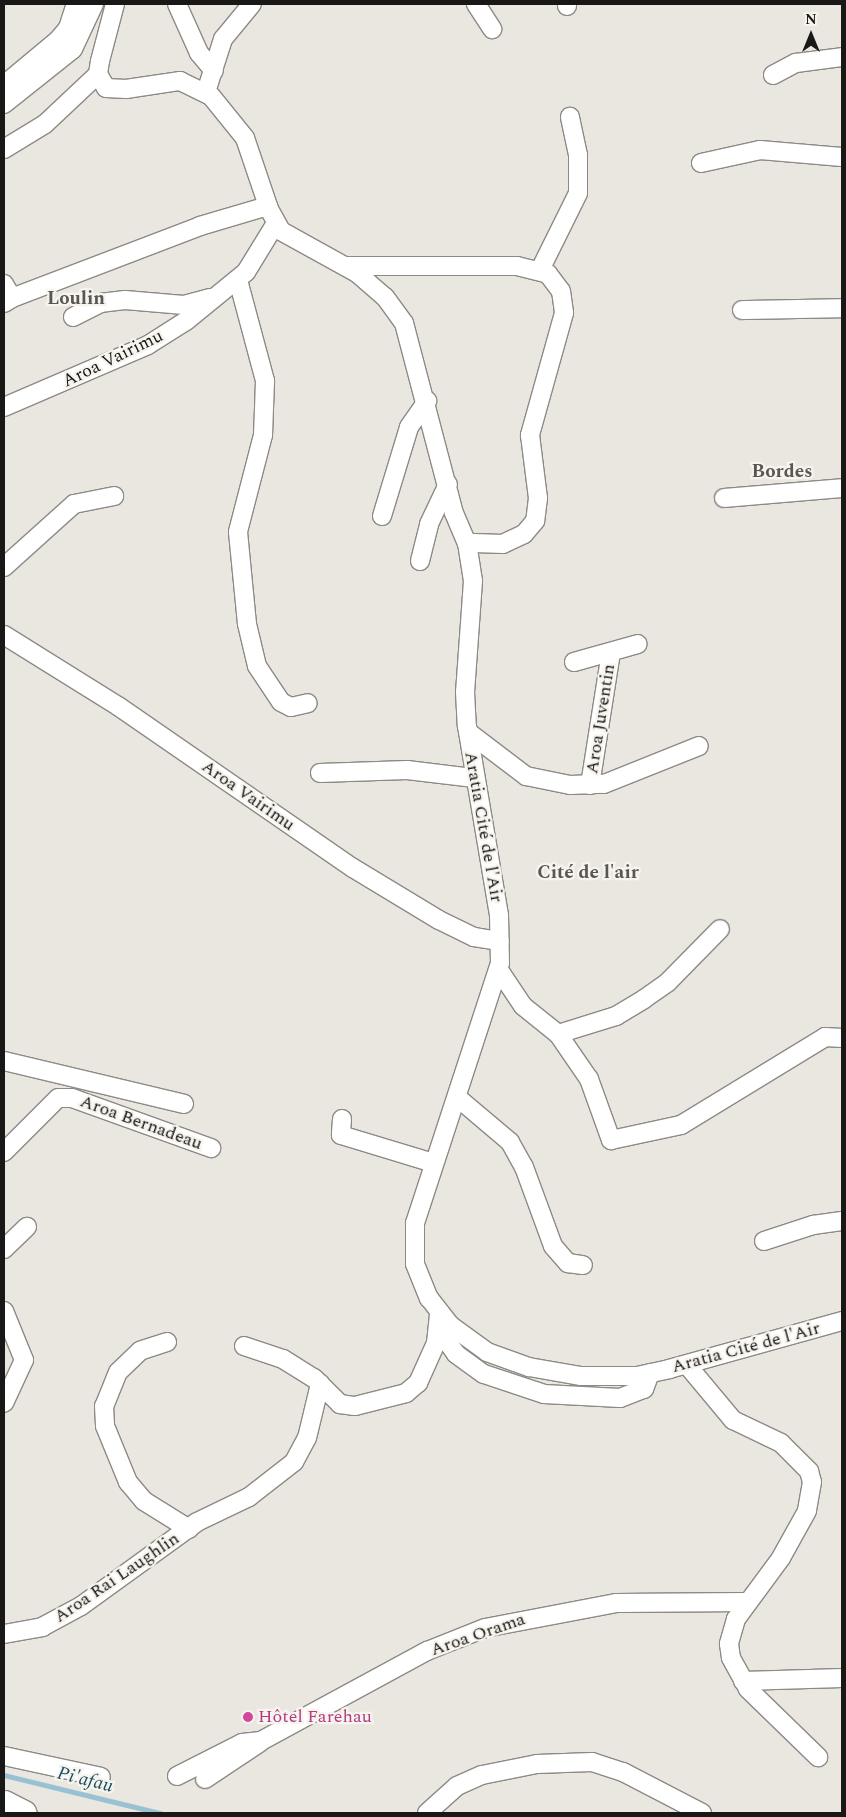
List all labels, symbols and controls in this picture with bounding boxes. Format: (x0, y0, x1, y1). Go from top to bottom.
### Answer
text: N (805, 9, 817, 30)
north arrow (786, 10, 836, 60)
district label: Loulin (47, 288, 105, 310)
street label: Aroa Vairimu (59, 325, 167, 393)
district label: Bordes (752, 461, 812, 483)
street label: Aroa Juventin (582, 662, 620, 776)
street label: Aratia Cité de l'Air (459, 750, 507, 904)
street label: Aroa Vairimu (197, 756, 299, 836)
district label: Cité de l'air (537, 862, 639, 884)
street label: Aroa Bernadeau (77, 1091, 205, 1155)
street label: Aratia Cité de l'Air (670, 1318, 822, 1378)
street label: Aroa Rai Laughlin (50, 1528, 184, 1628)
street label: Aroa Orama (428, 1609, 528, 1661)
place label: Hôtel Farehau (258, 1706, 372, 1728)
marker: Hôtel Farehau (242, 1711, 254, 1723)
water label: Pi'afau (55, 1762, 115, 1798)

